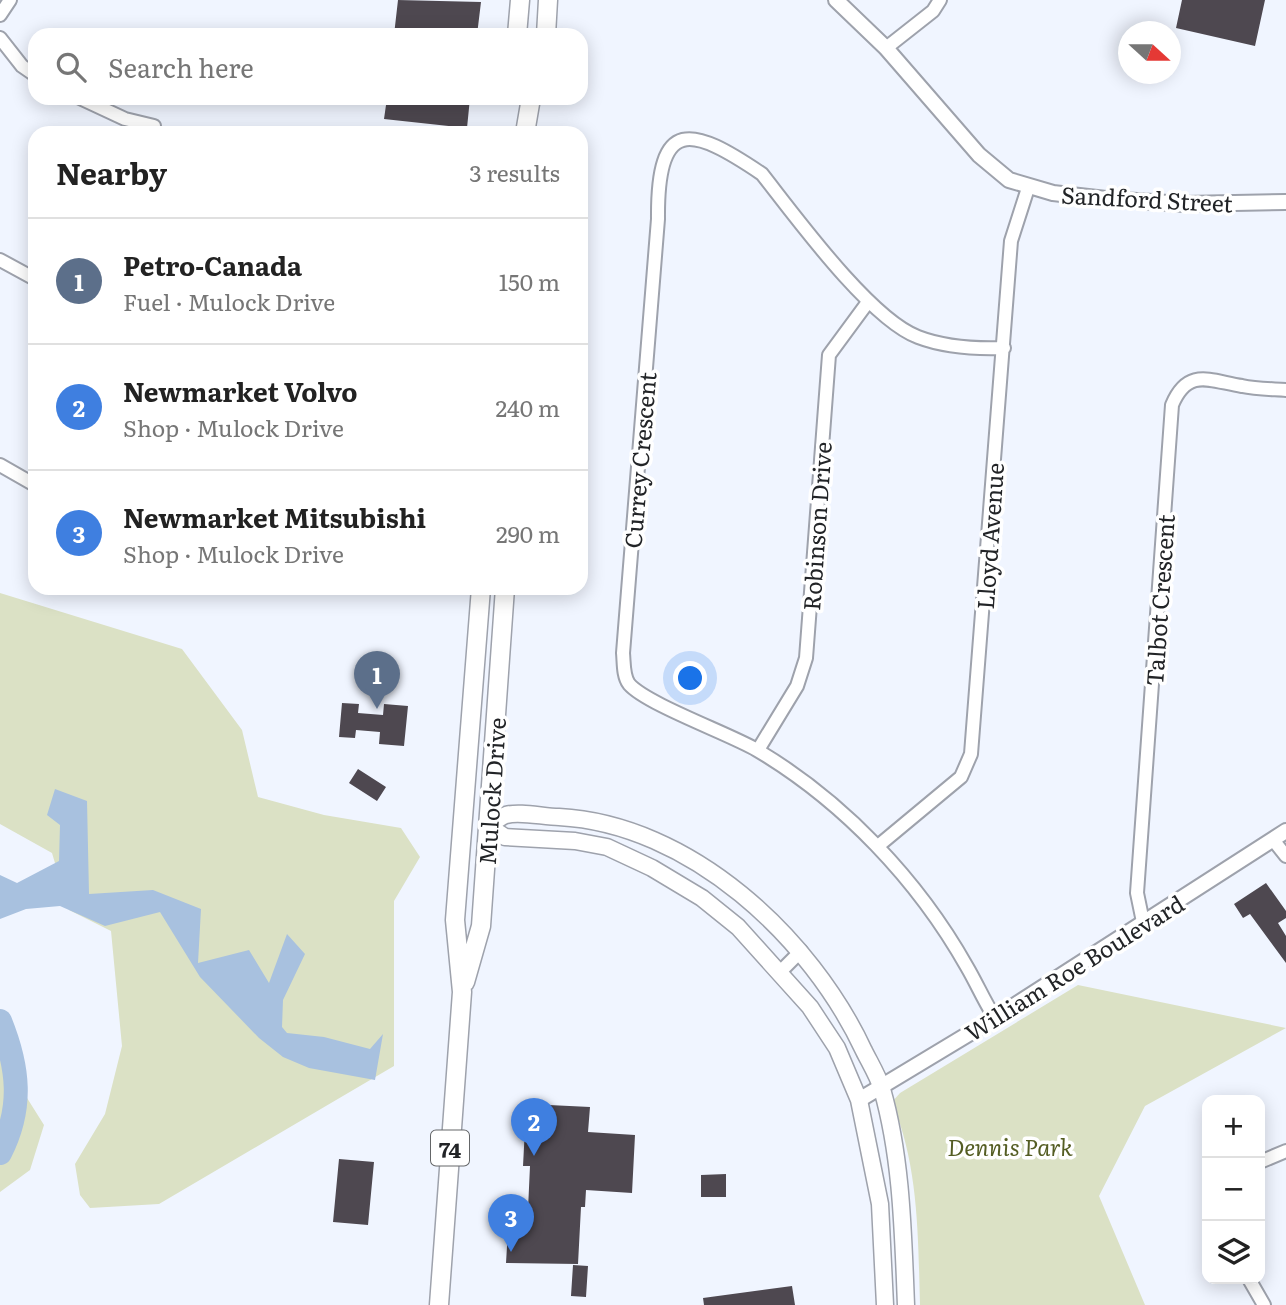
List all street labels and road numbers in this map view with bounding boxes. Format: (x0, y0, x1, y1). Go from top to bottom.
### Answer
street label: Sandford Street (1060, 177, 1234, 220)
street label: Currey Crescent (614, 370, 664, 550)
street label: Robinson Drive (793, 440, 839, 612)
street label: Lloyd Avenue (967, 461, 1011, 611)
street label: Talbot Crescent (1136, 512, 1182, 687)
street label: Mulock Drive (469, 716, 513, 866)
street label: William Roe Boulevard (958, 886, 1190, 1048)
road number: 74 (431, 1130, 469, 1166)

